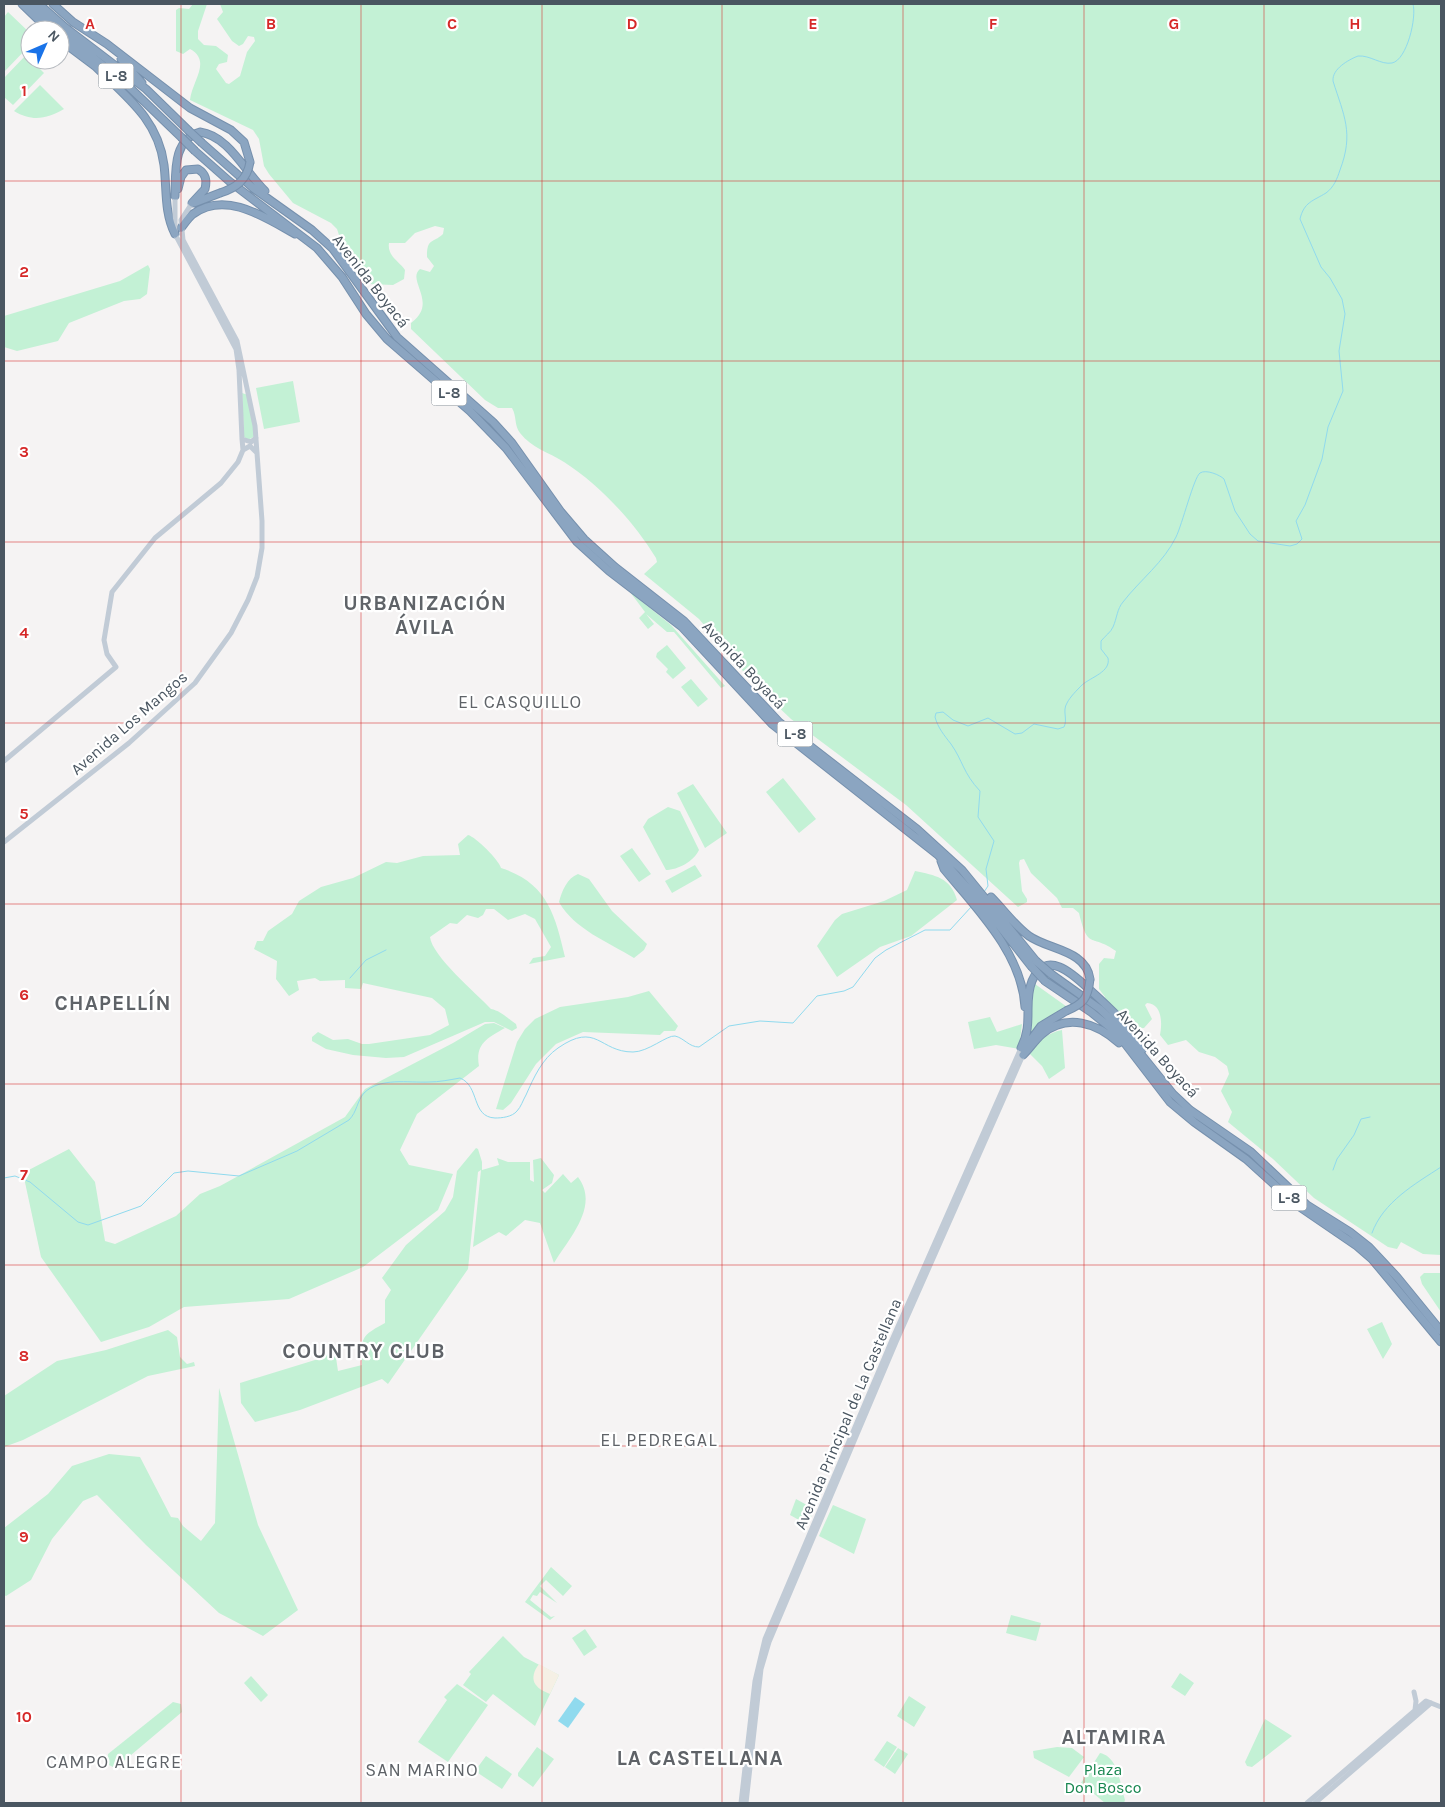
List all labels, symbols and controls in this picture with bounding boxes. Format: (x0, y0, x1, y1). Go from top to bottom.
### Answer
text: A (85, 14, 95, 33)
text: B (266, 14, 276, 33)
text: C (447, 14, 457, 33)
text: D (627, 14, 638, 33)
text: E (808, 14, 818, 33)
text: F (989, 14, 998, 33)
text: G (1169, 14, 1179, 33)
text: H (1349, 14, 1361, 33)
north arrow (20, 20, 70, 70)
text: N (44, 27, 63, 46)
road number: L-8 (98, 64, 134, 88)
text: 1 (21, 81, 27, 100)
street label: Avenida Boyacá (329, 230, 413, 332)
text: 2 (19, 262, 29, 281)
road number: L-8 (432, 380, 466, 406)
text: 3 (19, 442, 29, 461)
district label: URBANIZACIÓN ÁVILA (343, 589, 507, 639)
street label: Avenida Boyacá (698, 617, 790, 713)
text: 4 (19, 623, 29, 642)
street label: Avenida Los Mangos (67, 667, 191, 779)
district label: EL CASQUILLO (458, 691, 582, 713)
road number: L-8 (778, 722, 812, 746)
text: 5 (19, 804, 29, 823)
text: 6 (19, 985, 29, 1004)
district label: CHAPELLÍN (55, 989, 171, 1015)
street label: Avenida Boyacá (1113, 1004, 1203, 1102)
text: 7 (20, 1165, 28, 1184)
road number: L-8 (1272, 1186, 1306, 1210)
street label: Avenida Principal de La Castellana (791, 1296, 905, 1532)
district label: COUNTRY CLUB (282, 1339, 446, 1363)
text: 8 (19, 1346, 29, 1365)
district label: EL PEDREGAL (600, 1429, 718, 1451)
text: 9 (19, 1527, 29, 1546)
text: 10 (16, 1707, 32, 1726)
district label: ALTAMIRA (1061, 1725, 1167, 1749)
district label: LA CASTELLANA (616, 1746, 784, 1770)
district label: CAMPO ALEGRE (46, 1751, 182, 1773)
district label: SAN MARINO (365, 1759, 479, 1781)
park label: Plaza Don Bosco (1065, 1760, 1141, 1797)

